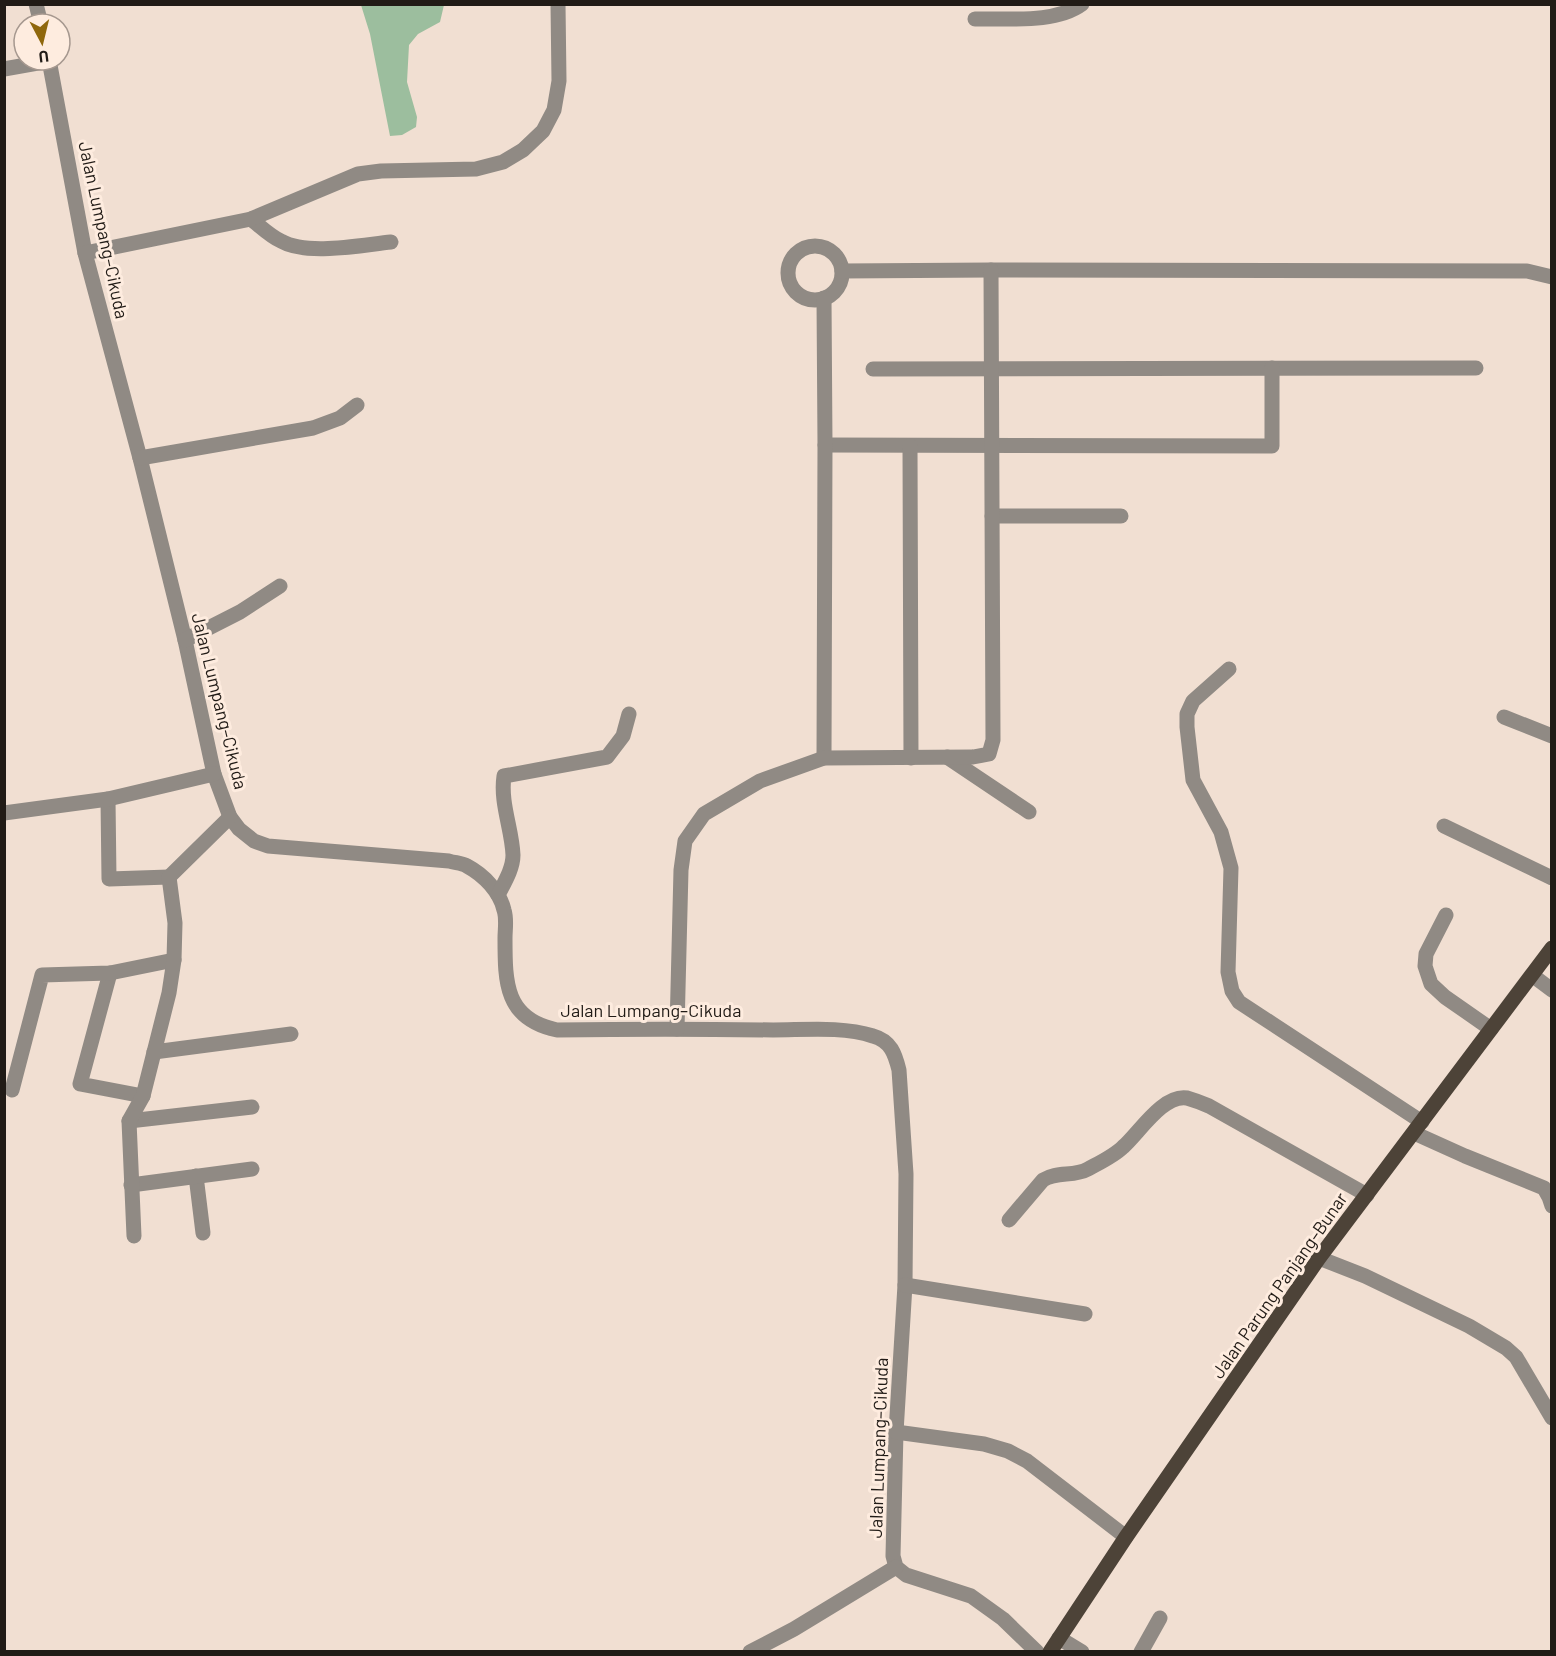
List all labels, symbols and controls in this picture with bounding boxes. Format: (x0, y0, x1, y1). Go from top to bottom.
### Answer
north arrow (12, 12, 72, 72)
text: U (38, 47, 50, 67)
street label: Jalan Lumpang–Cikuda (74, 139, 134, 321)
street label: Jalan Lumpang–Cikuda (187, 611, 253, 791)
street label: Jalan Lumpang–Cikuda (561, 999, 741, 1021)
street label: Jalan Parung Panjang–Bunar (1206, 1187, 1352, 1382)
street label: Jalan Lumpang–Cikuda (864, 1357, 892, 1539)

